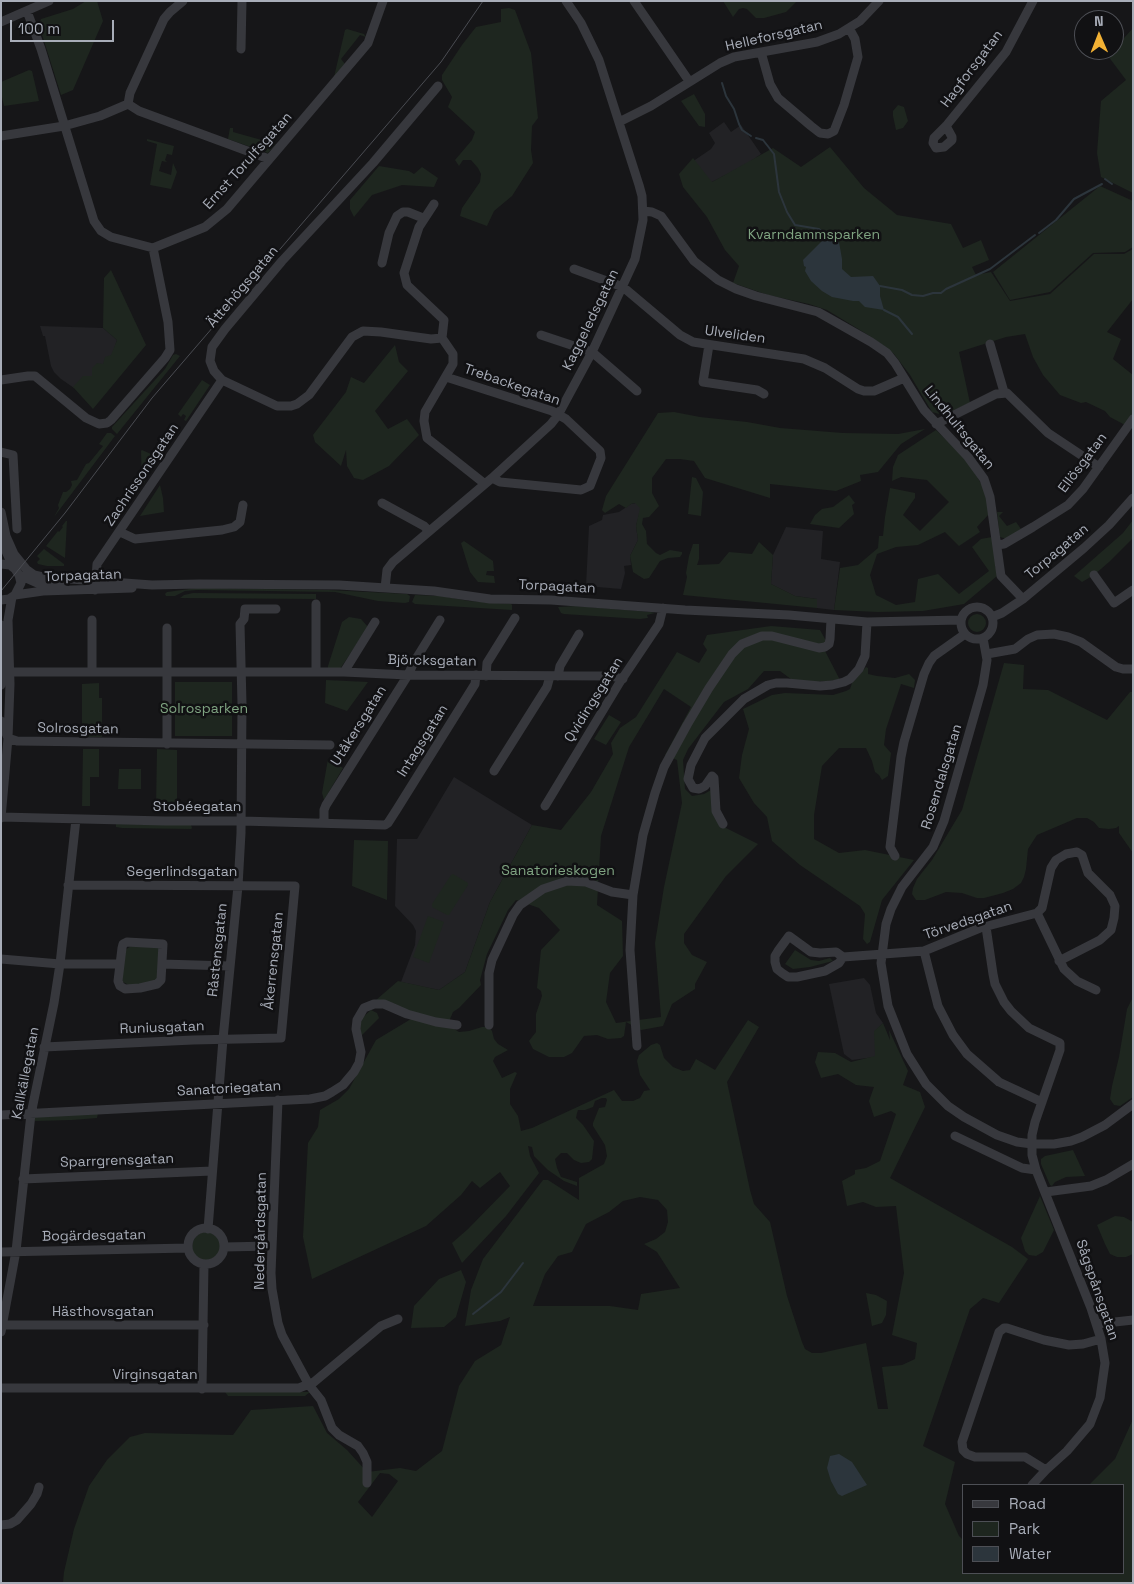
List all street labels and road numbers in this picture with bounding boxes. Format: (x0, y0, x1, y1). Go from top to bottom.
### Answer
street label: Helleforsgatan (724, 17, 824, 55)
street label: Hagforsgatan (937, 27, 1007, 111)
street label: Ernst Torulfsgatan (200, 109, 296, 213)
street label: Ättehögsgatan (204, 243, 282, 331)
street label: Kaggeledsgatan (559, 267, 623, 373)
street label: Ulveliden (704, 322, 766, 348)
street label: Trebackegatan (462, 361, 562, 409)
street label: Lindhultsgatan (920, 383, 998, 473)
street label: Zachrissonsgatan (101, 420, 183, 530)
street label: Ellösgatan (1055, 430, 1111, 496)
street label: Torpagatan (1022, 521, 1092, 583)
street label: Torpagatan (44, 566, 122, 586)
street label: Torpagatan (518, 577, 596, 597)
street label: Björcksgatan (387, 652, 477, 670)
street label: Qvidingsgatan (561, 654, 627, 746)
street label: Utåkersgatan (328, 683, 390, 769)
street label: Intagsgatan (394, 702, 452, 780)
street label: Solrosgatan (37, 720, 119, 738)
street label: Rosendalsgatan (918, 722, 966, 832)
street label: Stobéegatan (153, 799, 241, 815)
street label: Segerlindsgatan (127, 864, 237, 880)
street label: Törvedsgatan (922, 898, 1014, 944)
street label: Råstensgatan (205, 902, 231, 998)
street label: Åkerrensgatan (261, 911, 287, 1011)
street label: Runiusgatan (119, 1018, 205, 1038)
street label: Kallkällegatan (9, 1025, 43, 1121)
street label: Sanatoriegatan (176, 1078, 282, 1100)
street label: Sparrgrensgatan (60, 1151, 174, 1171)
street label: Nedergårdsgatan (252, 1172, 270, 1290)
street label: Bogärdesgatan (42, 1227, 146, 1245)
street label: Sågspånsgatan (1072, 1237, 1122, 1343)
street label: Hästhovsgatan (52, 1304, 154, 1320)
street label: Virginsgatan (112, 1367, 198, 1383)

